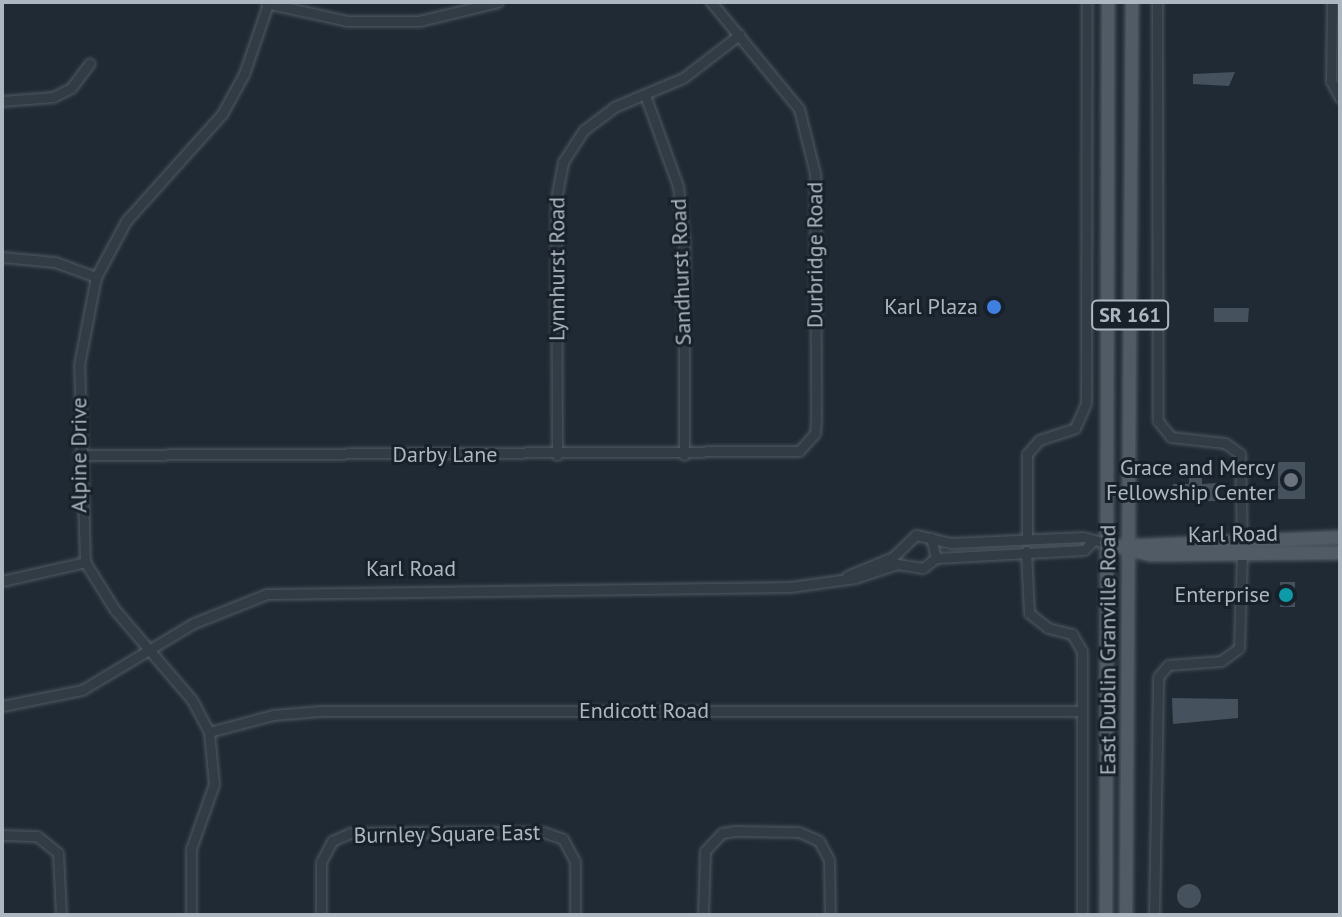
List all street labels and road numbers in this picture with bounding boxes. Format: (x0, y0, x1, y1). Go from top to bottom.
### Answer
street label: Durbridge Road (802, 182, 828, 328)
street label: Lynnhurst Road (544, 197, 570, 341)
street label: Sandhurst Road (665, 198, 697, 346)
road number: SR 161 (1090, 299, 1170, 331)
street label: Alpine Drive (66, 397, 92, 513)
street label: Darby Lane (392, 442, 498, 468)
street label: Karl Road (1188, 520, 1278, 548)
street label: East Dublin Granville Road (1095, 525, 1121, 775)
street label: Karl Road (366, 556, 456, 582)
street label: Endicott Road (579, 698, 709, 724)
street label: Burnley Square East (353, 819, 541, 849)

